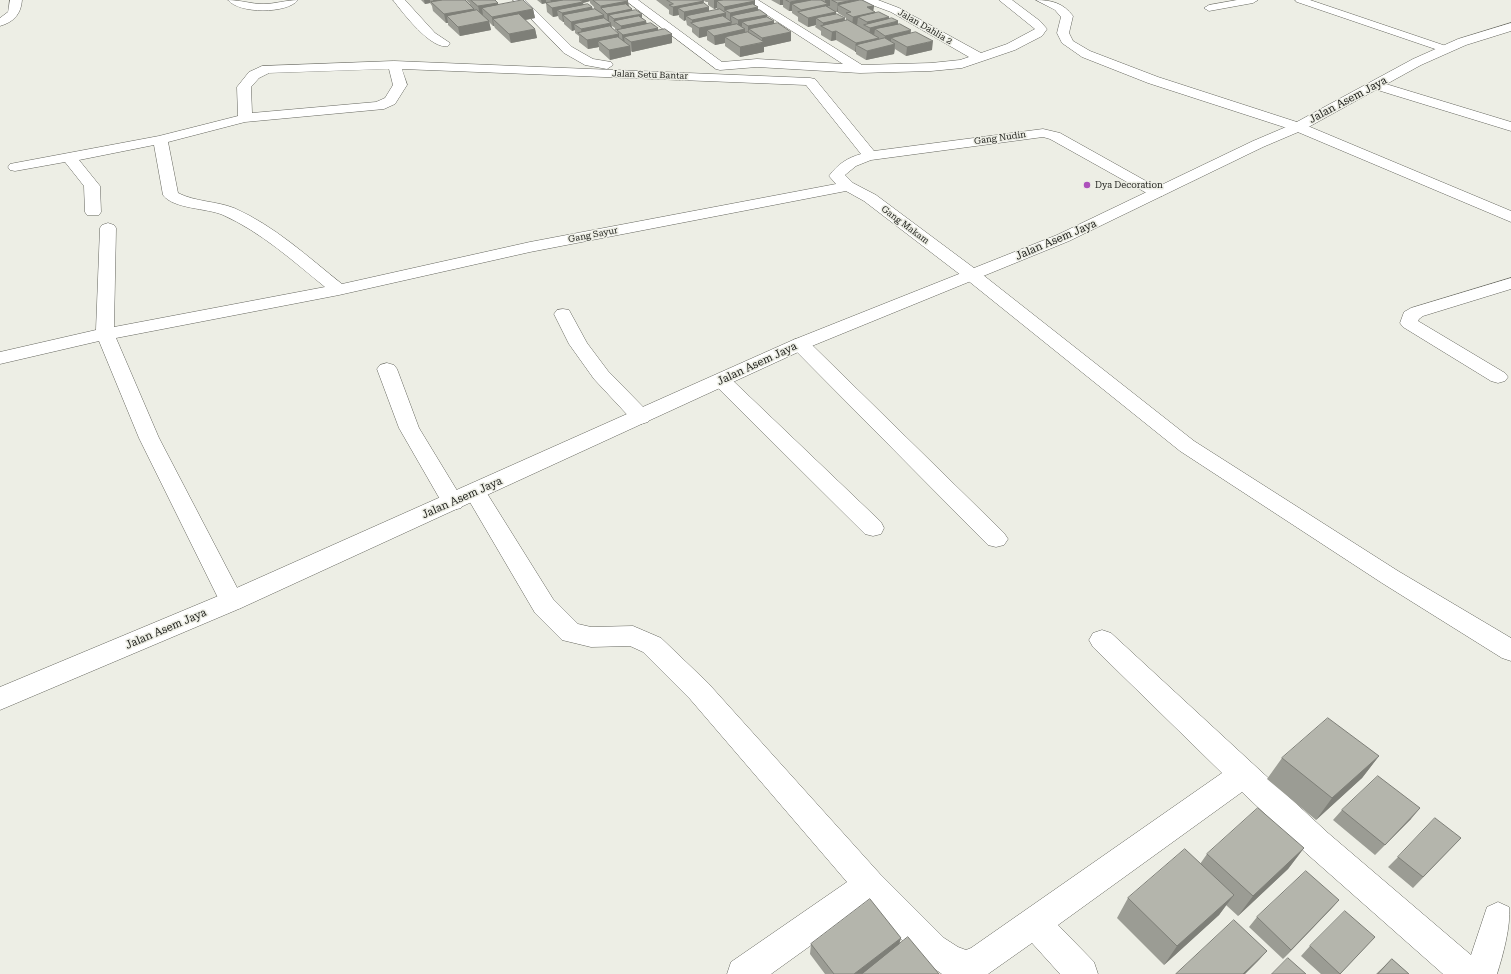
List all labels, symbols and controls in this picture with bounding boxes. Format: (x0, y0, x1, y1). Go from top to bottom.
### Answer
street label: Jalan Dahlia 2 (896, 7, 954, 47)
street label: Jalan Setu Bantar (612, 68, 688, 82)
street label: Jalan Asem Jaya (1307, 74, 1389, 126)
street label: Gang Nudin (973, 129, 1027, 147)
marker: Dya Decoration (1082, 180, 1092, 190)
place label: Dya Decoration (1095, 180, 1163, 190)
street label: Gang Makam (879, 204, 931, 246)
street label: Jalan Asem Jaya (1013, 217, 1099, 263)
street label: Gang Sayur (567, 225, 619, 245)
street label: Jalan Asem Jaya (715, 340, 799, 388)
street label: Jalan Asem Jaya (420, 474, 504, 522)
street label: Jalan Asem Jaya (123, 606, 209, 652)

